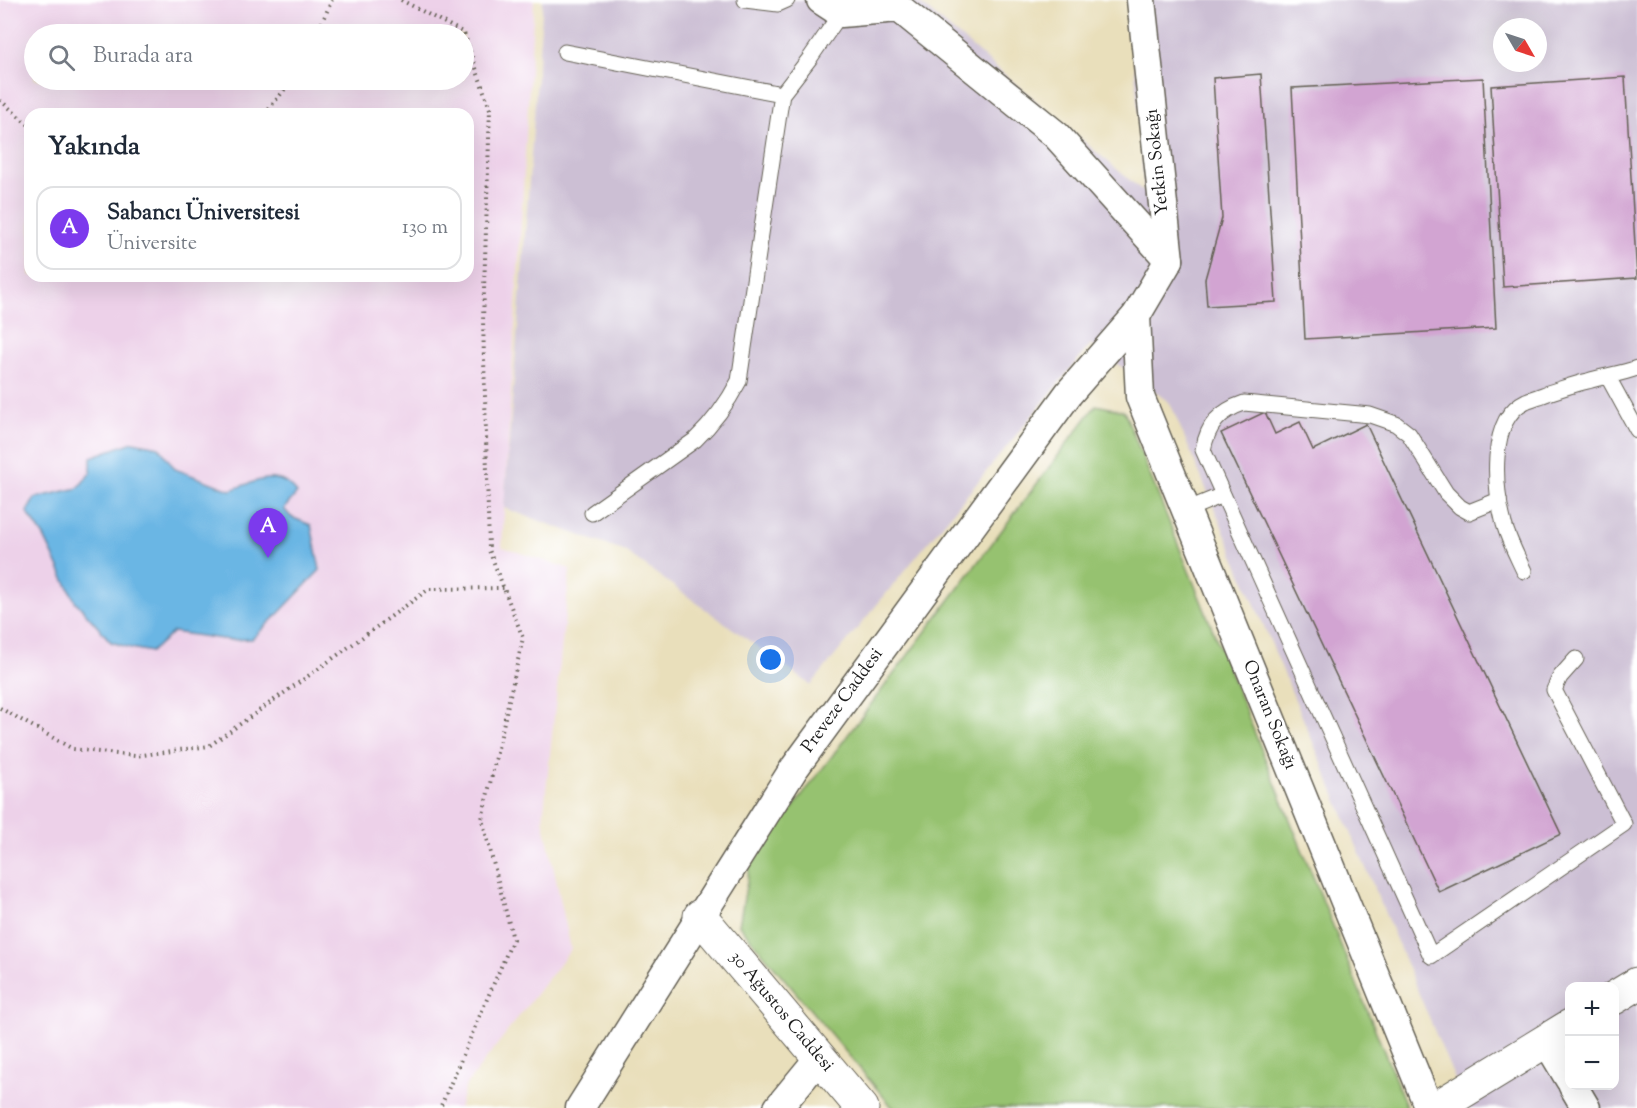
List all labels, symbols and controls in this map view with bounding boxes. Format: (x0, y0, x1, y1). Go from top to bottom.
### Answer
north arrow (1493, 18, 1547, 72)
search box (24, 24, 474, 90)
icon: search (45, 41, 78, 74)
text: Burada ara (93, 41, 193, 73)
street label: Yetkin Sokağı (1139, 107, 1177, 217)
text: Yakında (48, 129, 140, 166)
text: Sabancı Üniversitesi (107, 198, 300, 230)
text: A (61, 214, 78, 243)
text: 130 m (402, 214, 448, 243)
text: Üniversite (107, 230, 197, 259)
pin: A (248, 508, 288, 558)
street label: Preveze Caddesi (796, 643, 890, 759)
your location (756, 645, 785, 674)
street label: Onaran Sokağı (1235, 656, 1303, 774)
street label: 30 Ağustos Caddesi (723, 946, 839, 1078)
map controls (1565, 982, 1619, 1090)
button: + (1565, 982, 1619, 1036)
button: − (1565, 1036, 1619, 1090)

